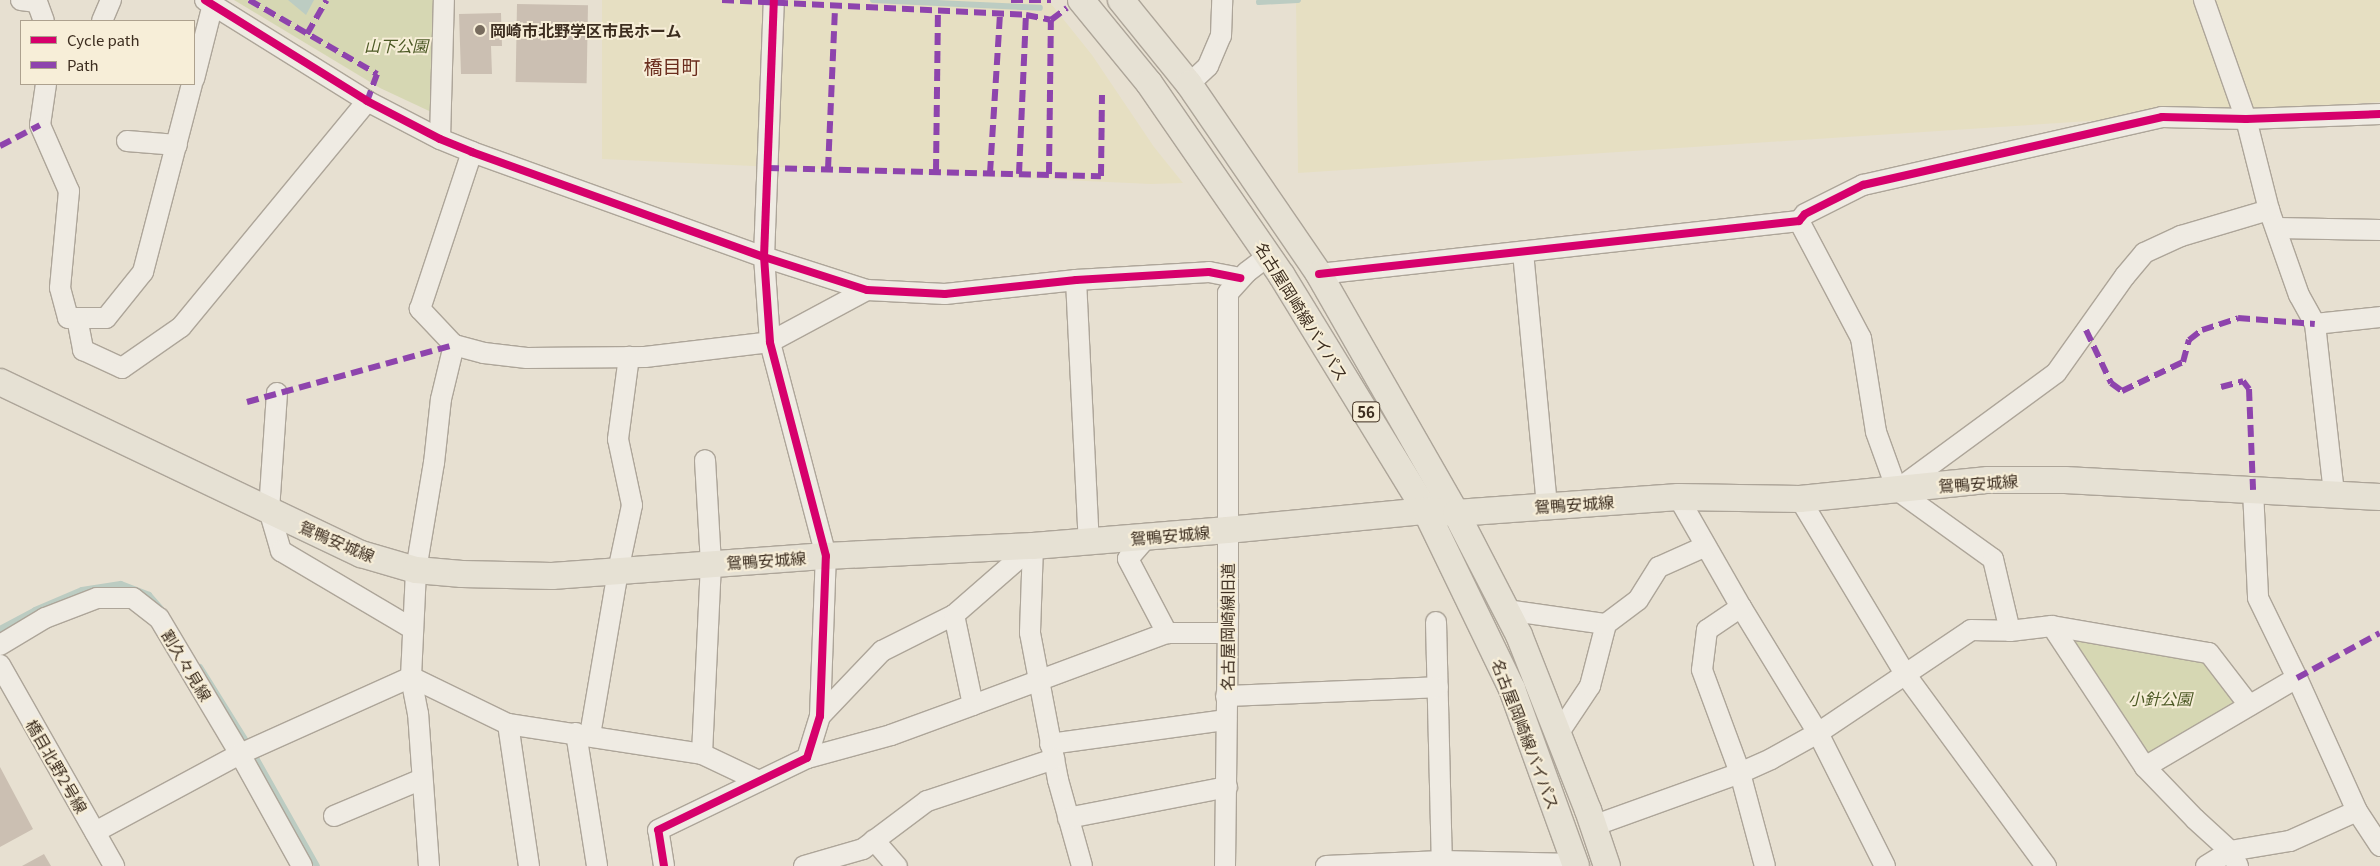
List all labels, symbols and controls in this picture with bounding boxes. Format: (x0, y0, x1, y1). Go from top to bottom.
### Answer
legend (20, 20, 195, 85)
place label: 岡崎市北野学区市民ホーム (490, 20, 682, 40)
marker: 岡崎市北野学区市民ホーム (474, 24, 486, 36)
text: Cycle path (67, 29, 140, 50)
park label: 山下公園 (364, 35, 428, 55)
text: Path (67, 54, 99, 75)
district label: 橋目町 (644, 55, 700, 77)
street label: 名古屋岡崎線バイパス (1251, 238, 1353, 384)
road number: 56 (1351, 400, 1381, 424)
street label: 鴛鴨安城線 (1937, 471, 2019, 495)
street label: 鴛鴨安城線 (1533, 492, 1615, 516)
street label: 鴛鴨安城線 (296, 517, 378, 565)
street label: 鴛鴨安城線 (1129, 522, 1211, 548)
street label: 鴛鴨安城線 (725, 548, 807, 572)
street label: 名古屋岡崎線旧道 (1217, 563, 1237, 691)
street label: 割久々見線 (158, 626, 216, 704)
street label: 名古屋岡崎線バイパス (1488, 656, 1564, 812)
park label: 小針公園 (2128, 688, 2192, 708)
street label: 橋目北野2号線 (22, 716, 92, 816)

